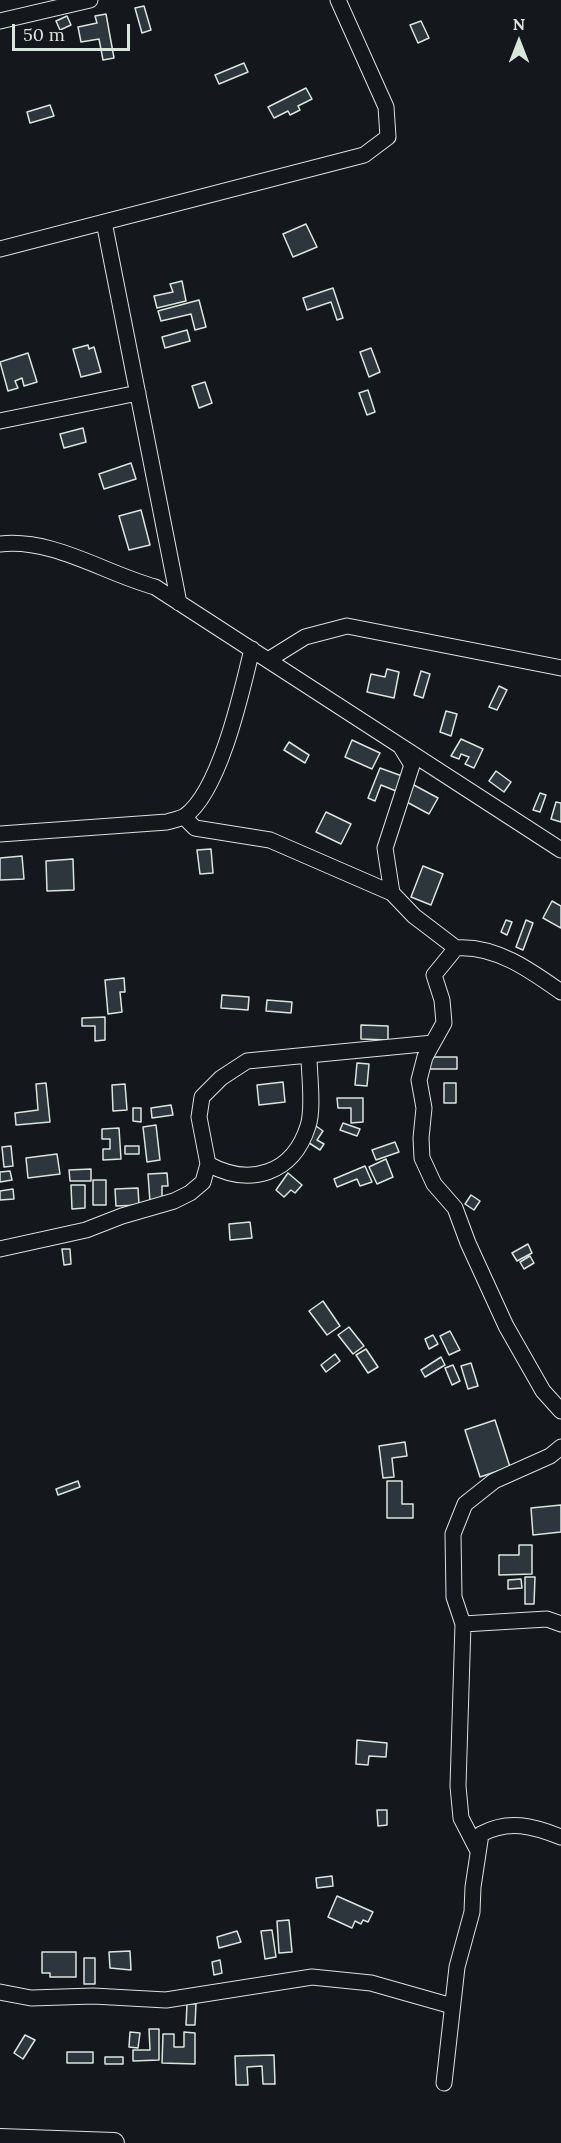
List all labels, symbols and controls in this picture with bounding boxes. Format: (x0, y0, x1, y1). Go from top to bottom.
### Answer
scale bar (15, 12, 134, 50)
north arrow (489, 12, 549, 72)
text: N (513, 14, 525, 34)
text: 50 m (23, 23, 65, 46)

